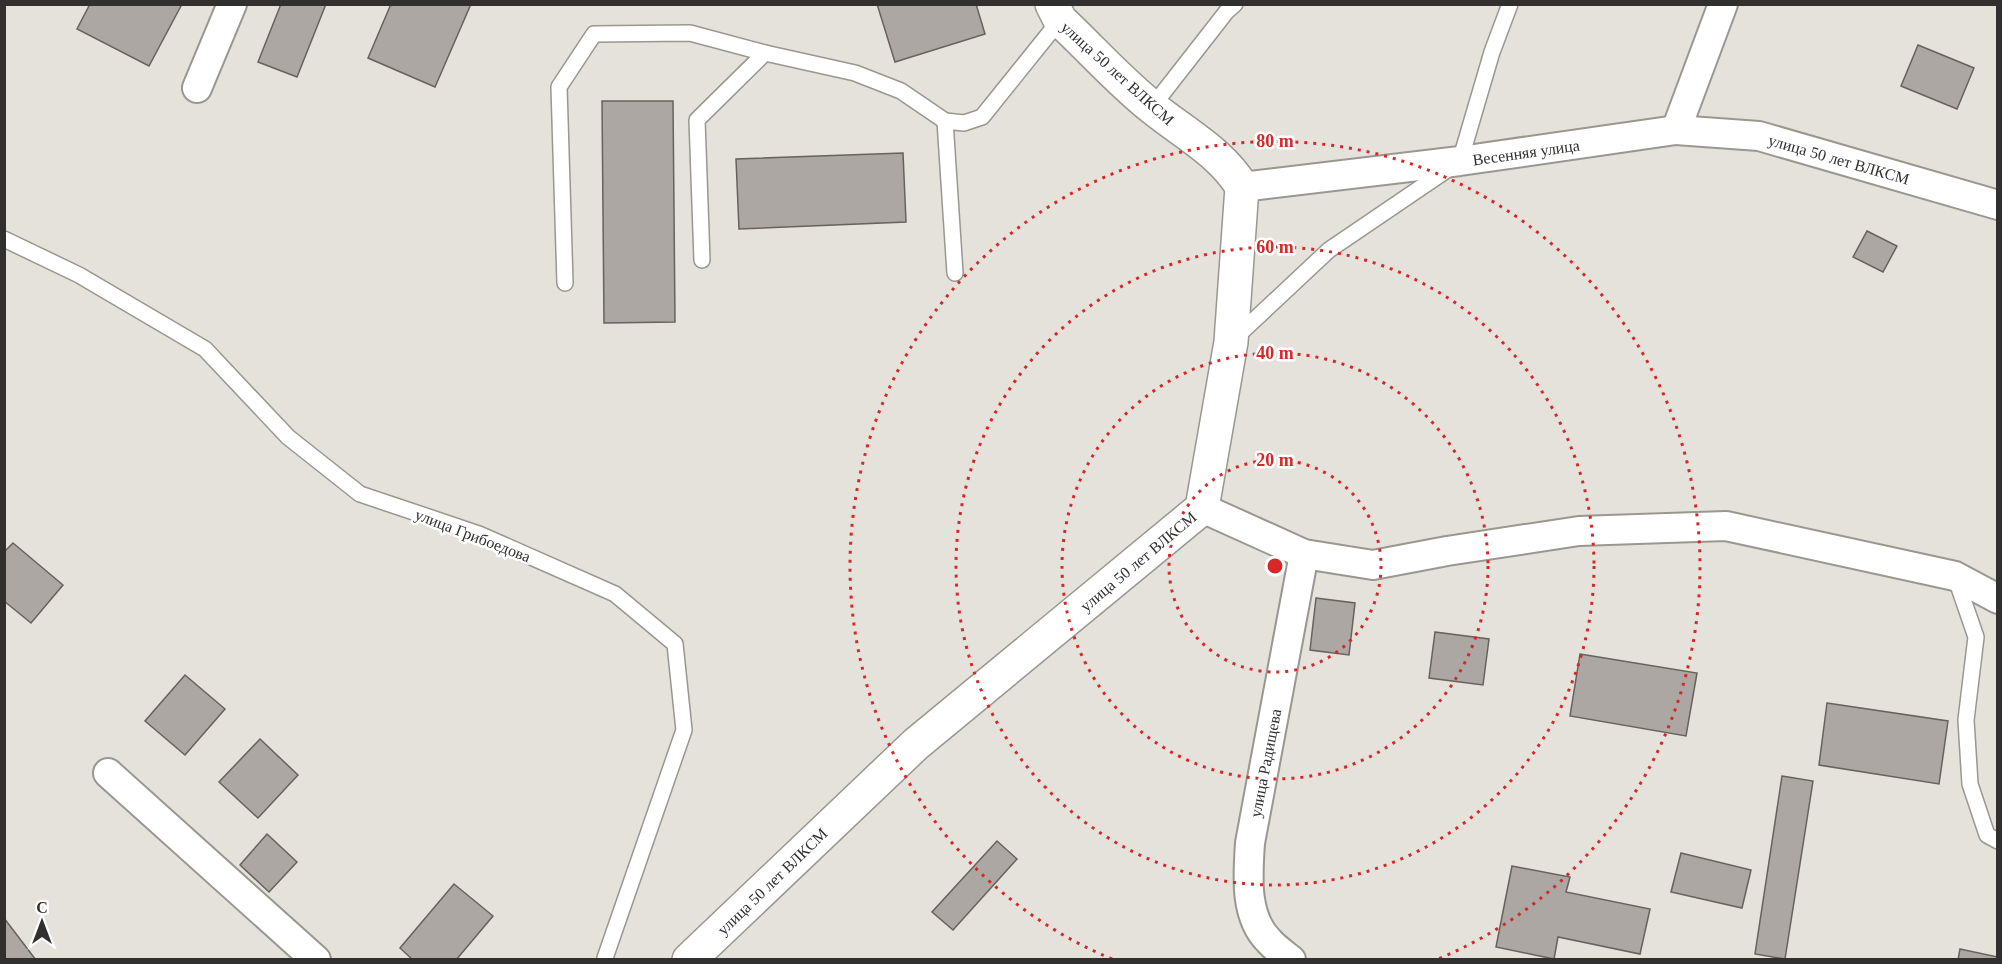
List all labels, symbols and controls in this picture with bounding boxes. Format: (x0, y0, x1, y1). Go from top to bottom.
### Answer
street label: улица 50 лет ВЛКСМ (1057, 18, 1177, 129)
text: 80 m (1256, 131, 1294, 151)
street label: улица 50 лет ВЛКСМ (1766, 131, 1911, 189)
street label: Весенняя улица (1471, 137, 1581, 169)
text: 60 m (1256, 237, 1294, 257)
text: 40 m (1256, 343, 1294, 363)
text: 20 m (1256, 450, 1294, 470)
street label: улица Грибоедова (412, 506, 533, 566)
street label: улица 50 лет ВЛКСМ (1077, 508, 1200, 615)
centre of rings (1265, 556, 1285, 576)
street label: улица Радищева (1247, 707, 1285, 819)
street label: улица 50 лет ВЛКСМ (714, 825, 831, 939)
north arrow (12, 892, 72, 952)
text: С (36, 899, 48, 916)

